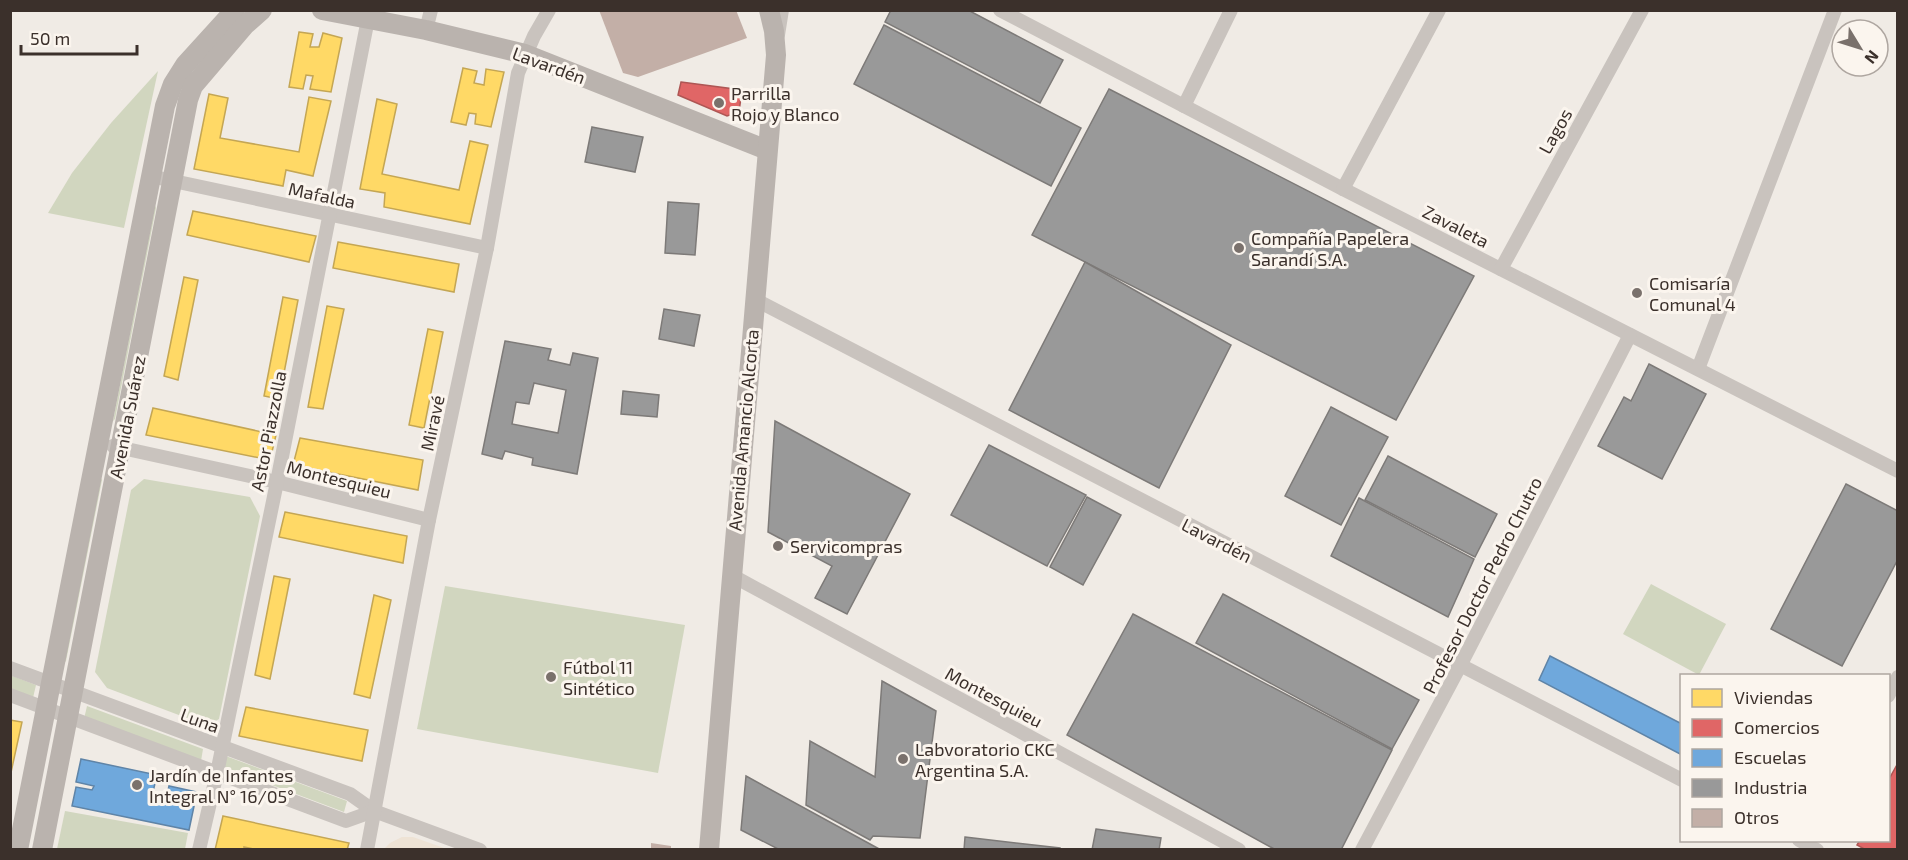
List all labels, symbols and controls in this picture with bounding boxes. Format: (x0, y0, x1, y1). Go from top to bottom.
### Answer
scale bar (21, 18, 136, 56)
north arrow (1830, 18, 1890, 78)
text: 50 m (30, 27, 70, 49)
street label: Lavardén (510, 42, 588, 88)
text: N (1861, 47, 1883, 68)
place label: Parrilla Rojo y Blanco (731, 82, 839, 125)
marker: Parrilla Rojo y Blanco (712, 96, 726, 110)
street label: Lagos (1534, 104, 1576, 158)
street label: Mafalda (286, 177, 358, 213)
street label: Zavaleta (1419, 200, 1493, 252)
place label: Compañía Papelera Sarandí S.A. (1251, 227, 1409, 270)
marker: Compañía Papelera Sarandí S.A. (1232, 241, 1246, 255)
place label: Comisaría Comunal 4 (1649, 272, 1736, 315)
marker: Comisaría Comunal 4 (1630, 286, 1644, 300)
street label: Avenida Amancio Alcorta (723, 328, 763, 532)
street label: Avenida Suárez (104, 353, 150, 481)
street label: Astor Piazzolla (246, 369, 290, 493)
street label: Miravé (415, 393, 449, 453)
street label: Montesquieu (284, 455, 394, 503)
street label: Profesor Doctor Pedro Chutro (1418, 473, 1546, 697)
street label: Lavardén (1178, 513, 1256, 567)
place label: Servicompras (790, 535, 902, 557)
marker: Servicompras (771, 539, 785, 553)
place label: Fútbol 11 Sintético (563, 656, 635, 699)
street label: Montesquieu (942, 662, 1046, 732)
marker: Fútbol 11 Sintético (544, 670, 558, 684)
legend (1680, 674, 1890, 842)
text: Viviendas (1734, 686, 1813, 708)
street label: Luna (178, 703, 222, 737)
text: Comercios (1734, 716, 1820, 738)
place label: Labvoratorio CKC Argentina S.A. (915, 738, 1055, 781)
text: Escuelas (1734, 746, 1806, 768)
marker: Labvoratorio CKC Argentina S.A. (896, 752, 910, 766)
place label: Jardín de Infantes Integral N° 16/05° (149, 764, 294, 807)
text: Industria (1734, 776, 1807, 798)
marker: Jardín de Infantes Integral N° 16/05° (130, 778, 144, 792)
text: Otros (1734, 806, 1779, 828)

